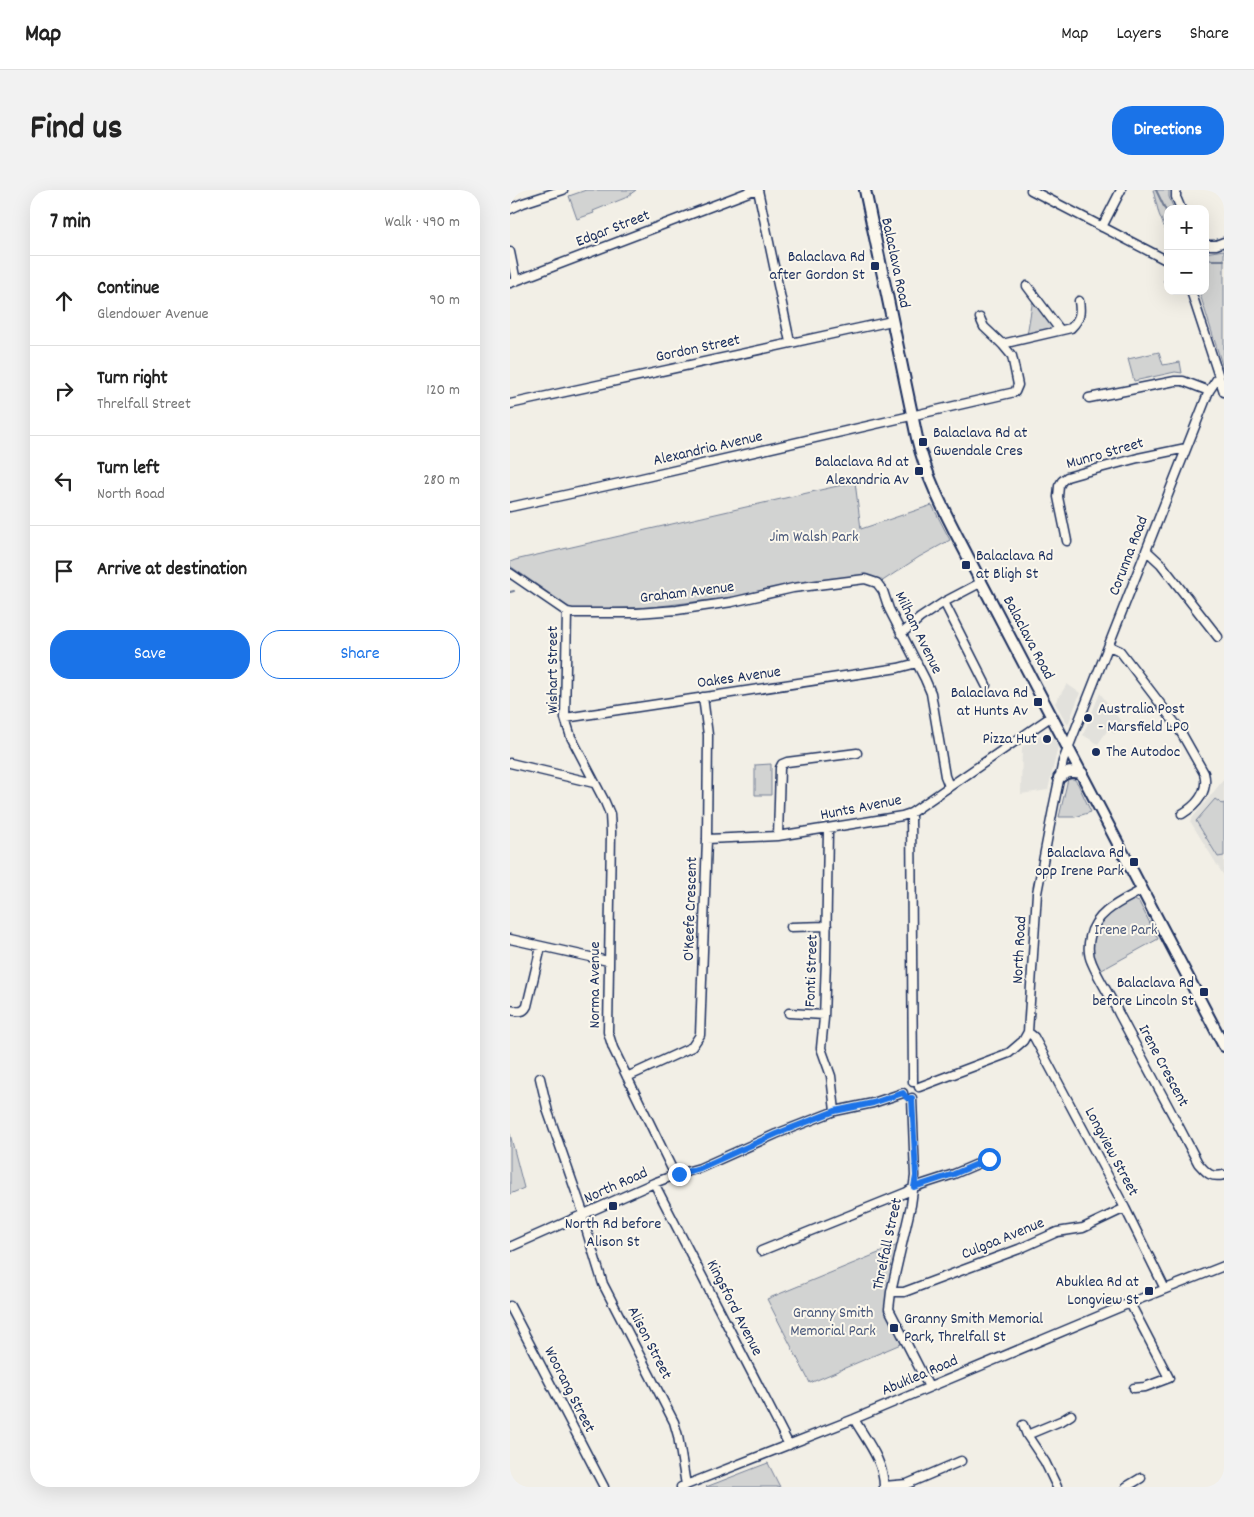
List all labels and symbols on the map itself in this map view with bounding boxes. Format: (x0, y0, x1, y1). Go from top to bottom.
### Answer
street label: Edgar Street (573, 204, 654, 254)
street label: Balaclava Road (874, 216, 916, 310)
place label: Balaclava Rd after Gordon St (770, 246, 865, 287)
marker: Balaclava Rd after Gordon St (869, 260, 881, 272)
street label: Gordon Street (654, 329, 742, 369)
place label: Balaclava Rd at Gwendale Cres (933, 422, 1027, 463)
street label: Alexandria Avenue (651, 425, 765, 473)
street label: Munro Street (1064, 432, 1146, 476)
marker: Balaclava Rd at Gwendale Cres (917, 436, 929, 448)
place label: Balaclava Rd at Alexandria Av (815, 451, 909, 492)
marker: Balaclava Rd at Alexandria Av (913, 465, 925, 477)
street label: Corunna Road (1103, 513, 1155, 599)
park label: Jim Walsh Park (770, 526, 858, 549)
place label: Balaclava Rd at Bligh St (976, 545, 1053, 586)
marker: Balaclava Rd at Bligh St (960, 559, 972, 571)
street label: Graham Avenue (639, 576, 735, 610)
street label: Milham Avenue (888, 588, 948, 678)
street label: Balaclava Road (996, 592, 1060, 684)
street label: Wishart Street (542, 626, 565, 714)
street label: Oakes Avenue (696, 661, 782, 695)
place label: Balaclava Rd at Hunts Av (951, 682, 1028, 723)
marker: Balaclava Rd at Hunts Av (1032, 696, 1044, 708)
place label: Australia Post - Marsfield LPO (1098, 698, 1189, 739)
marker: Australia Post - Marsfield LPO (1082, 712, 1094, 724)
place label: Pizza Hut (982, 728, 1037, 751)
marker: Pizza Hut (1041, 733, 1053, 745)
place label: The Autodoc (1106, 741, 1180, 764)
marker: The Autodoc (1090, 746, 1102, 758)
street label: Hunts Avenue (818, 789, 904, 827)
place label: Balaclava Rd opp Irene Park (1035, 842, 1124, 883)
street label: O'Keefe Crescent (678, 856, 704, 962)
marker: Balaclava Rd opp Irene Park (1128, 856, 1140, 868)
street label: North Road (1007, 916, 1033, 984)
park label: Irene Park (1094, 919, 1158, 942)
street label: Fonti Street (799, 934, 825, 1008)
street label: Norma Avenue (584, 942, 607, 1028)
place label: Balaclava Rd before Lincoln St (1092, 972, 1194, 1013)
marker: Balaclava Rd before Lincoln St (1198, 986, 1210, 998)
street label: Irene Crescent (1132, 1021, 1194, 1111)
street label: Longview Street (1078, 1104, 1144, 1201)
route start (978, 1148, 1001, 1171)
street label: North Road (580, 1162, 652, 1210)
route end (668, 1163, 691, 1186)
street label: Threlfall Street (867, 1196, 909, 1292)
marker: North Rd before Alison St (607, 1200, 619, 1212)
street label: Culgoa Avenue (958, 1212, 1048, 1266)
place label: North Rd before Alison St (565, 1213, 661, 1254)
street label: Kingsford Avenue (700, 1256, 768, 1360)
place label: Abuklea Rd at Longview St (1055, 1271, 1139, 1312)
marker: Abuklea Rd at Longview St (1143, 1285, 1155, 1297)
street label: Alison Street (621, 1302, 677, 1384)
park label: Granny Smith Memorial Park (790, 1302, 876, 1343)
place label: Granny Smith Memorial Park, Threlfall St (904, 1308, 1043, 1349)
marker: Granny Smith Memorial Park, Threlfall St (888, 1322, 900, 1334)
street label: Woorang Street (537, 1343, 601, 1437)
street label: Abuklea Road (878, 1350, 962, 1402)

